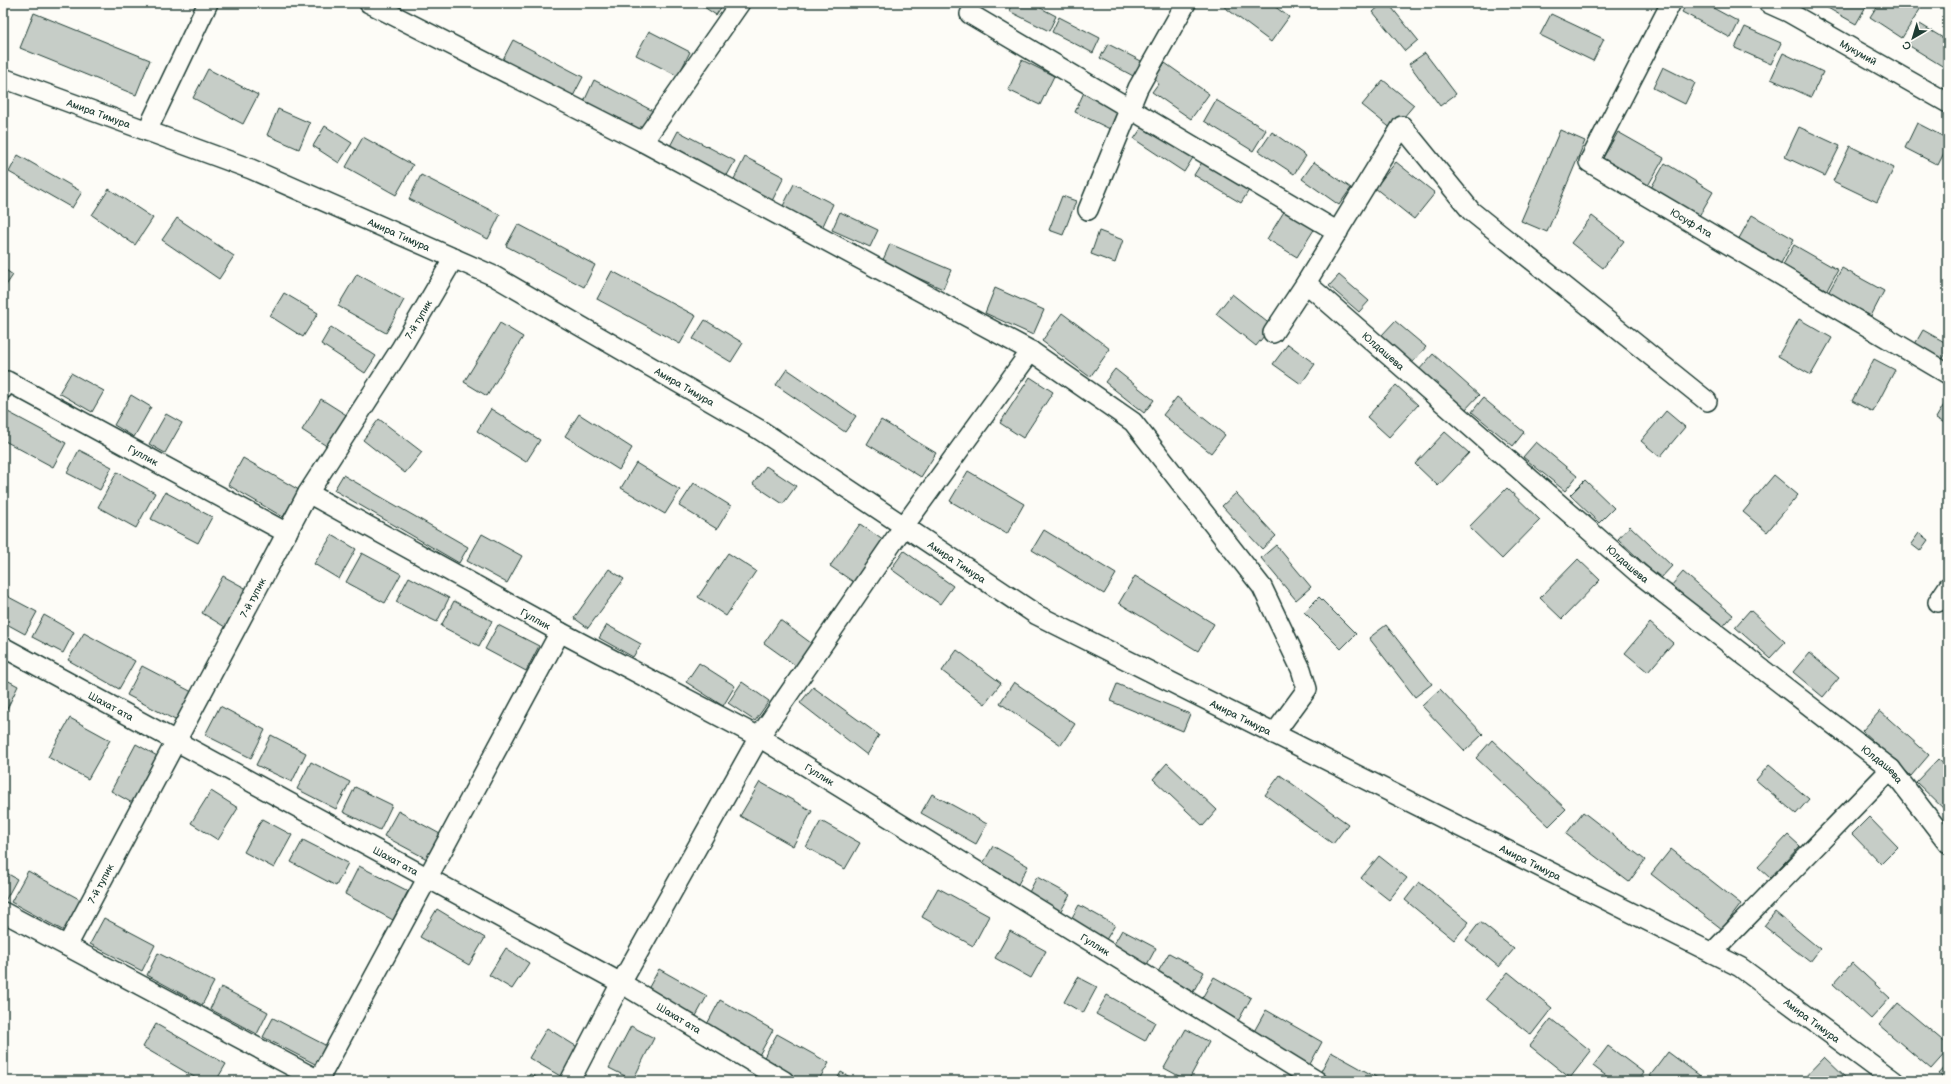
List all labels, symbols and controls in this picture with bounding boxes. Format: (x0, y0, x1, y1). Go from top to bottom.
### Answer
north arrow (1893, 18, 1933, 58)
street label: Мукумий (1837, 38, 1879, 68)
text: С (1900, 38, 1914, 53)
street label: Амира Тимура (64, 97, 132, 131)
street label: Юсуф Ата (1668, 206, 1714, 241)
street label: Амира Тимура (365, 216, 432, 254)
street label: 7-й тупик (403, 297, 435, 341)
street label: Юлдашева (1359, 330, 1406, 373)
street label: Амира Тимура (651, 365, 716, 409)
street label: Гуллик (126, 443, 161, 469)
street label: Амира Тимура (925, 538, 988, 586)
street label: Юлдашева (1603, 543, 1651, 586)
street label: 7-й тупик (238, 575, 269, 620)
street label: Гуллик (518, 606, 553, 633)
street label: Шахат ата (86, 690, 135, 724)
street label: Амира Тимура (1207, 697, 1273, 738)
street label: Юлдашева (1858, 743, 1905, 786)
street label: Гуллик (802, 762, 837, 789)
street label: Амира Тимура (1497, 842, 1563, 883)
street label: Шахат ата (371, 844, 420, 879)
street label: 7-й тупик (86, 861, 117, 906)
street label: Гуллик (1078, 932, 1112, 959)
street label: Амира Тимура (1780, 996, 1842, 1046)
street label: Шахат ата (654, 1001, 703, 1037)

